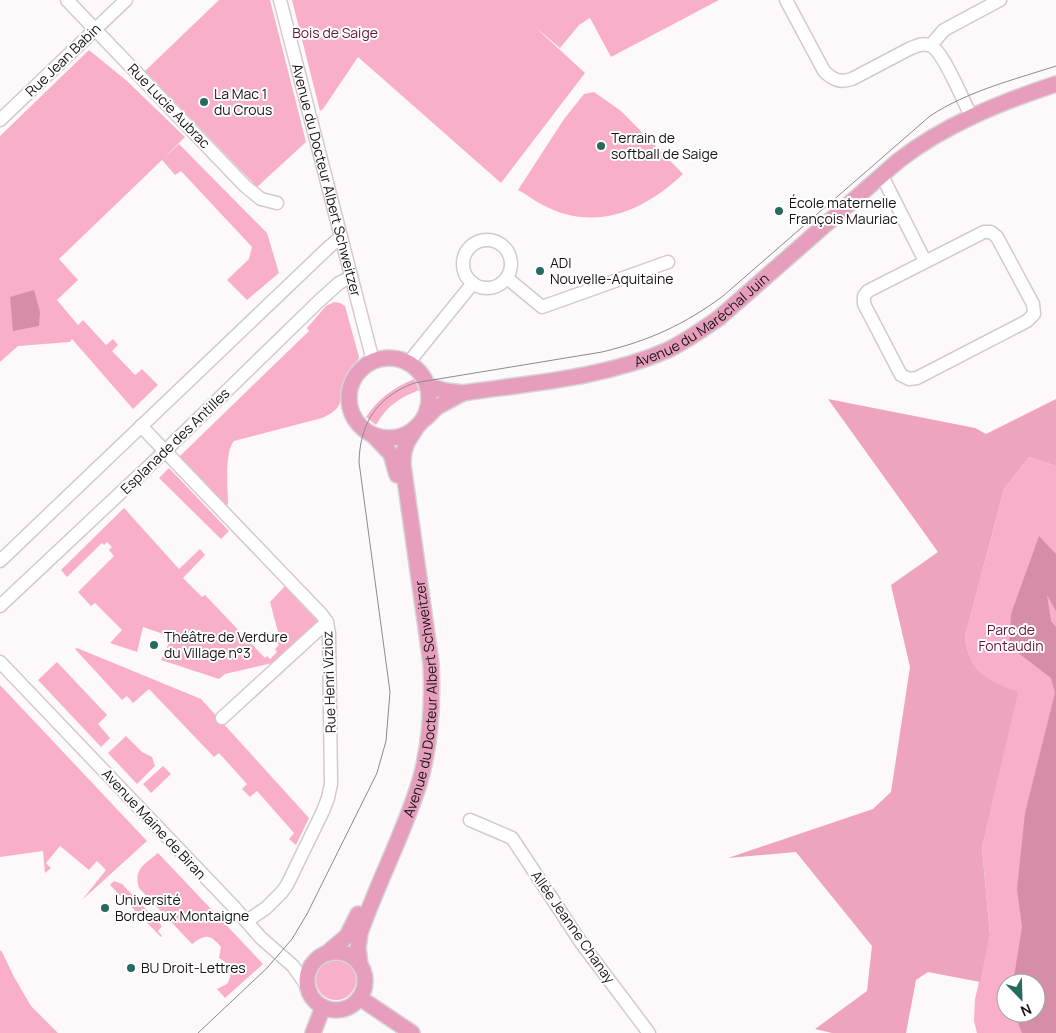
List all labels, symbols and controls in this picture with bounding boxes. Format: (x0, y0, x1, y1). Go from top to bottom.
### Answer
street label: Rue Jean Babin (21, 19, 104, 100)
park label: Bois de Saige (292, 23, 378, 42)
street label: Rue Lucie Aubrac (124, 59, 215, 152)
street label: Avenue du Docteur Albert Schweitzer (288, 61, 366, 299)
place label: La Mac 1 du Crous (214, 84, 272, 119)
marker: La Mac 1 du Crous (198, 96, 210, 108)
place label: Terrain de softball de Saige (611, 128, 718, 163)
marker: Terrain de softball de Saige (595, 140, 607, 152)
place label: École maternelle François Mauriac (789, 193, 898, 228)
marker: École maternelle François Mauriac (773, 205, 785, 217)
place label: ADI Nouvelle-Aquitaine (550, 253, 673, 288)
marker: ADI Nouvelle-Aquitaine (534, 265, 546, 277)
street label: Avenue du Maréchal Juin (631, 269, 773, 371)
street label: Esplanade des Antilles (116, 384, 233, 498)
street label: Avenue du Docteur Albert Schweitzer (398, 579, 441, 820)
park label: Parc de Fontaudin (978, 620, 1044, 655)
place label: Théâtre de Verdure du Village n°3 (164, 627, 288, 662)
street label: Rue Henri Vizioz (317, 630, 340, 734)
marker: Théâtre de Verdure du Village n°3 (148, 639, 160, 651)
street label: Avenue Maine de Biran (98, 764, 211, 883)
street label: Allée Jeanne Chanay (527, 867, 620, 987)
place label: Université Bordeaux Montaigne (115, 890, 249, 925)
marker: Université Bordeaux Montaigne (99, 902, 111, 914)
place label: BU Droit-Lettres (141, 958, 246, 977)
marker: BU Droit-Lettres (125, 962, 137, 974)
north arrow (996, 973, 1046, 1023)
text: N (1018, 1000, 1035, 1021)

